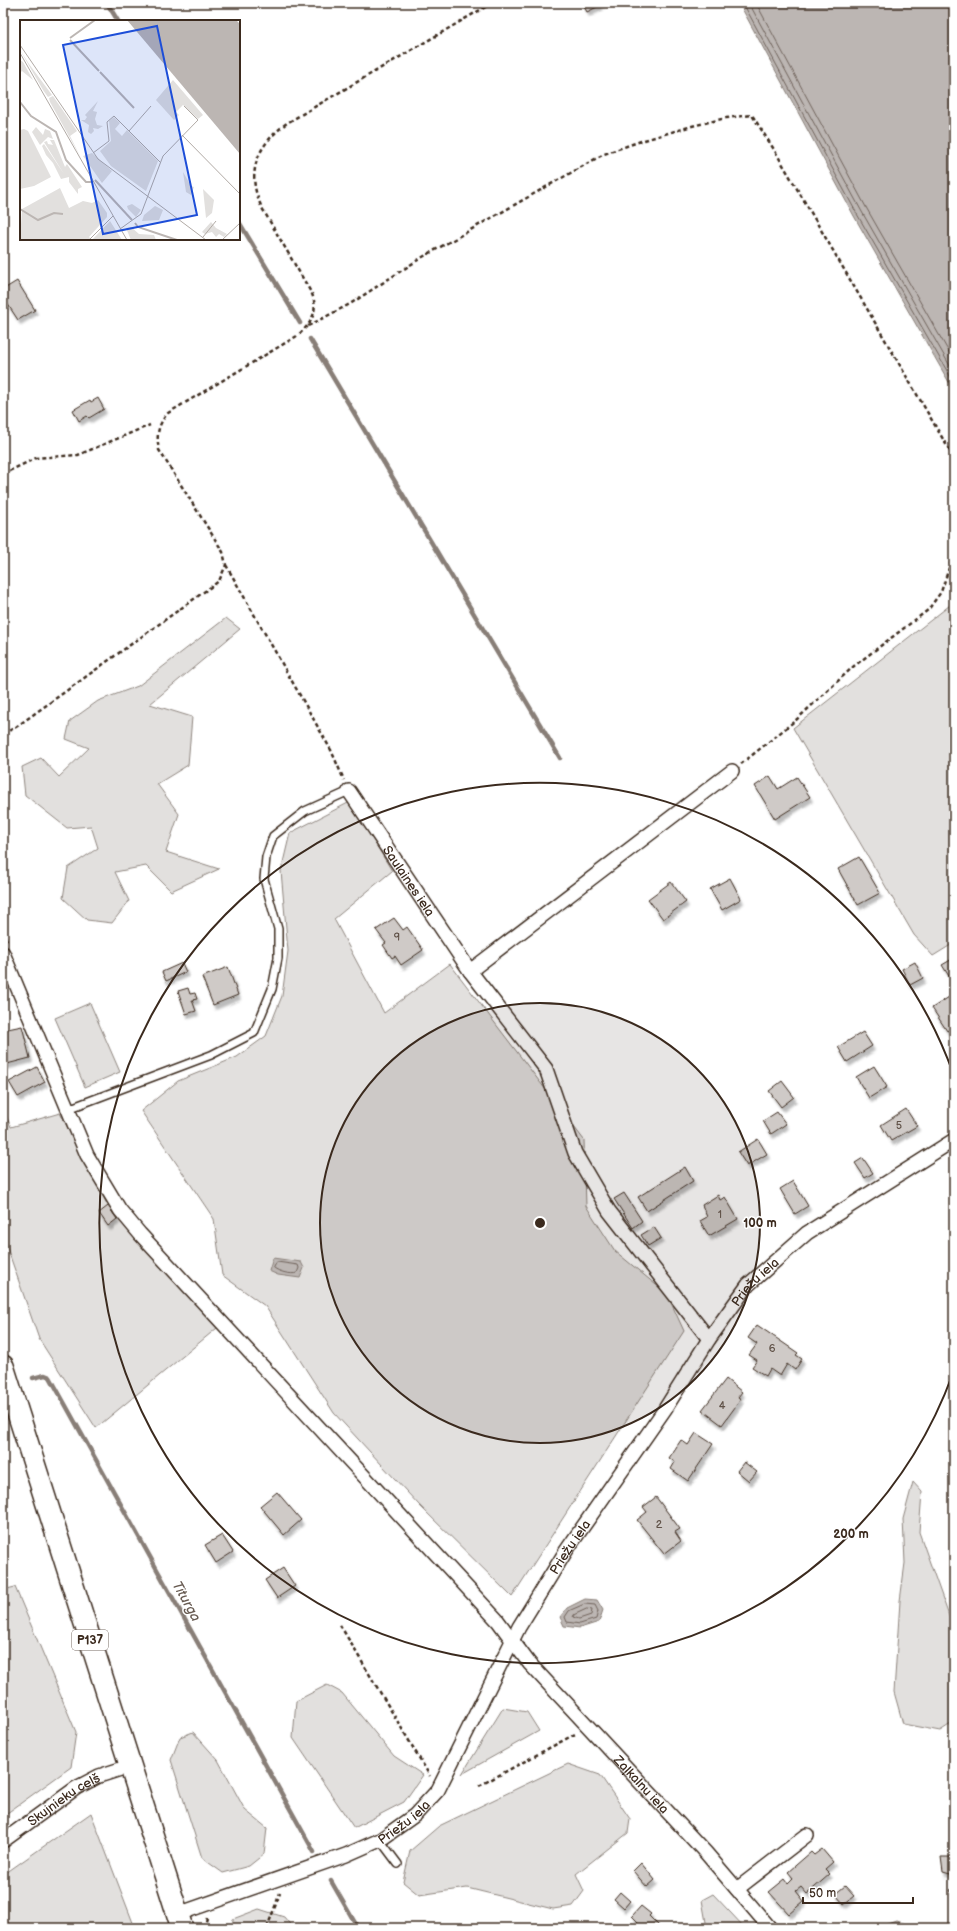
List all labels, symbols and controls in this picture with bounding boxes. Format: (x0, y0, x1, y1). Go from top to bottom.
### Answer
inset map (20, 20, 240, 240)
street label: Saulaines iela (379, 843, 438, 920)
house number: 9 (394, 931, 400, 944)
house number: 5 (896, 1119, 902, 1132)
house number: 1 (718, 1208, 722, 1221)
centre of rings (533, 1216, 547, 1230)
text: 100 m (743, 1216, 777, 1231)
street label: Priežu iela (728, 1255, 782, 1310)
house number: 6 (769, 1342, 776, 1355)
house number: 4 (719, 1399, 726, 1412)
street label: Priežu iela (547, 1517, 594, 1577)
house number: 2 (656, 1518, 663, 1531)
text: 200 m (833, 1527, 869, 1542)
water label: Titurga (169, 1578, 205, 1624)
road number: P137 (72, 1630, 108, 1650)
street label: Zaļkalnu iela (609, 1752, 672, 1817)
street label: Skujnieku ceļš (25, 1770, 103, 1830)
street label: Priežu iela (375, 1797, 434, 1848)
scale bar (803, 1879, 913, 1905)
text: 50 m (809, 1886, 836, 1901)

